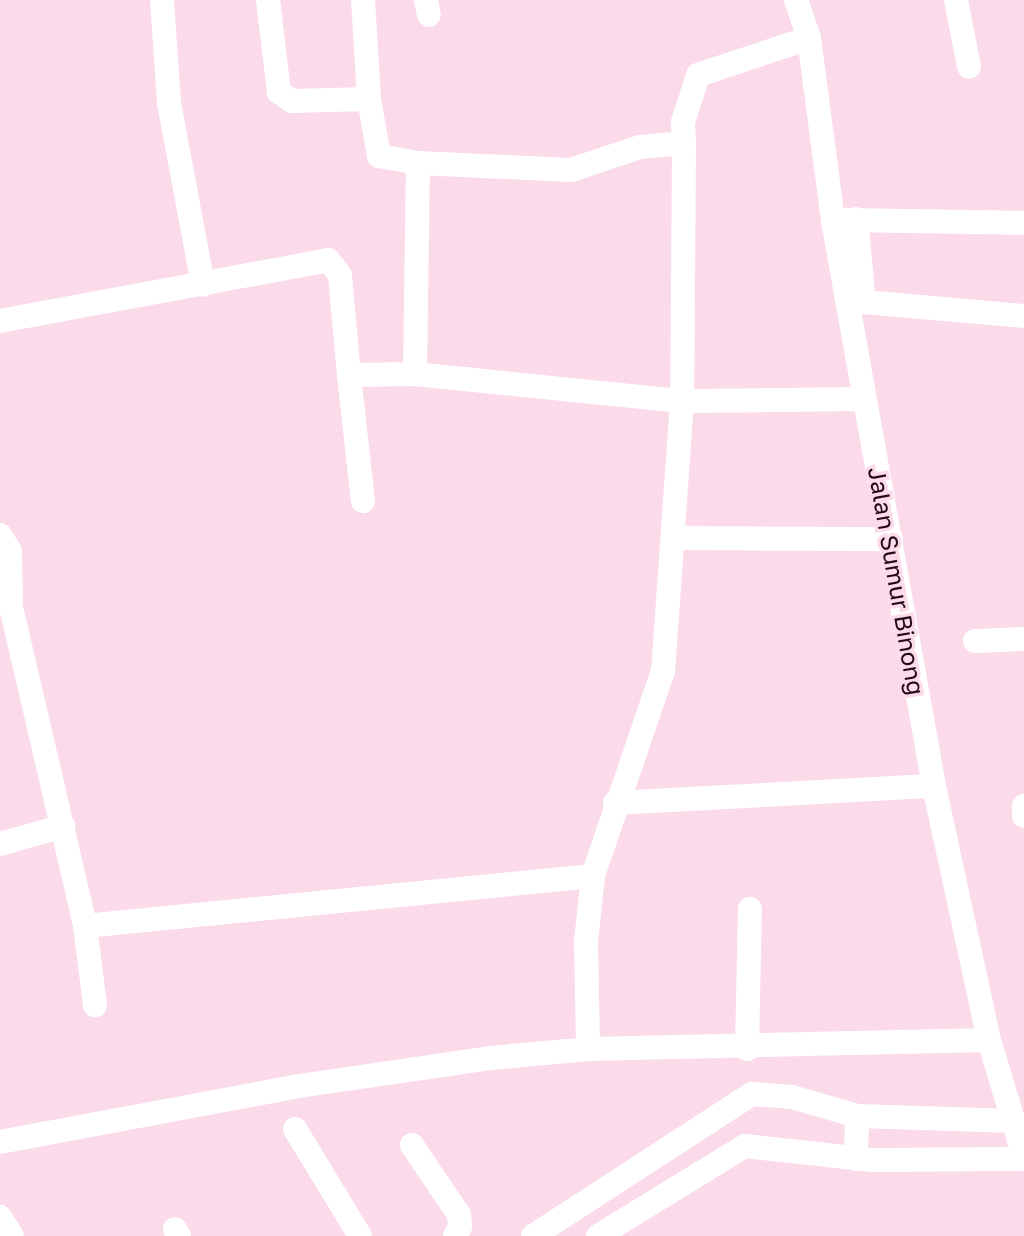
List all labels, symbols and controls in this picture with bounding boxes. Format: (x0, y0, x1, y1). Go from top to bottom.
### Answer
street label: Jalan Sumur Binong (863, 465, 931, 697)

